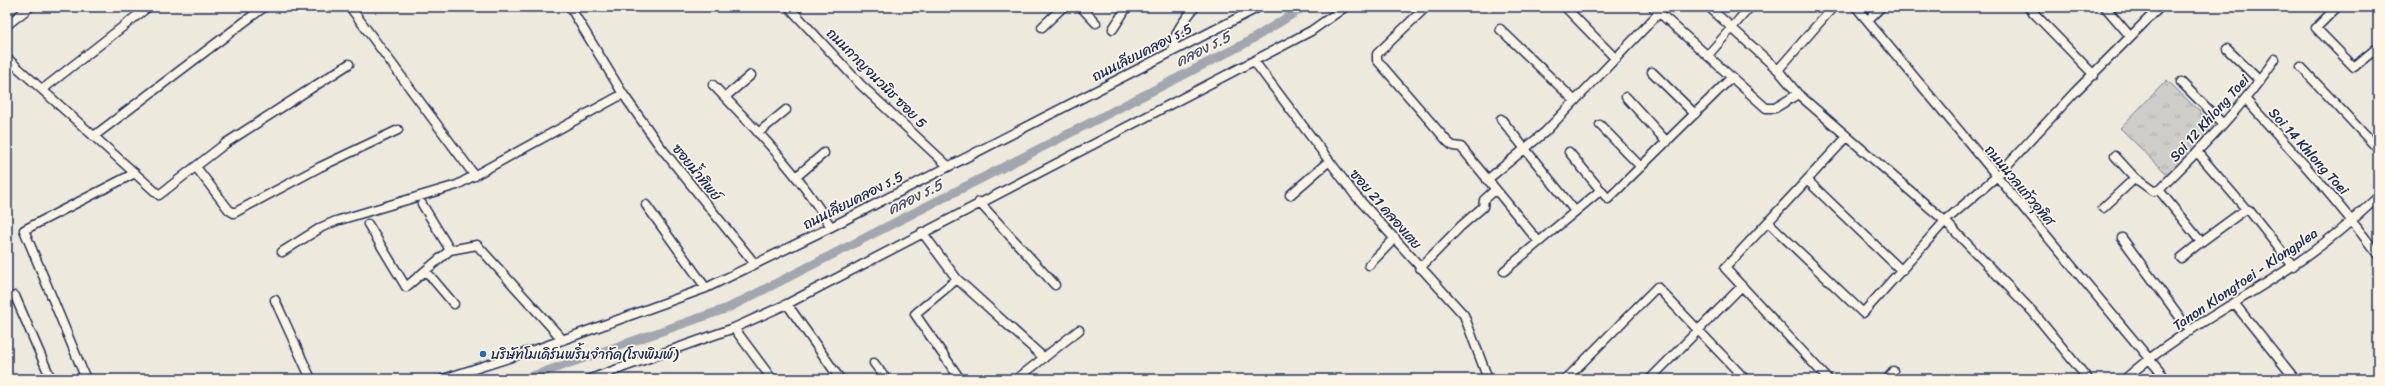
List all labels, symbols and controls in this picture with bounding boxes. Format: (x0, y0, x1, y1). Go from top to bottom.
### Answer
street label: ถนนเลียบคลอง ร.5 (1087, 16, 1198, 89)
street label: ถนนกาญจนวนิช ซอย 5 (820, 22, 933, 135)
water label: คลอง ร.5 (1171, 23, 1238, 74)
street label: Soi 12 Khlong Toei (2163, 68, 2256, 168)
street label: Soi 14 Khlong Toei (2262, 102, 2356, 202)
street label: ซอยน้ำทิพย์ (666, 138, 730, 209)
street label: ถนนนวลแก้วอุทิศ (1978, 139, 2062, 233)
street label: ซอย 21 คลองเตย (1343, 163, 1428, 255)
street label: ถนนเลียบคลอง ร.5 (798, 164, 909, 237)
water label: คลอง ร.5 (883, 171, 950, 222)
street label: Tanon Klongtoei - Klongplea (2167, 221, 2323, 338)
place label: บริษัทโมเดิร์นพริ้นจำกัด(โรงพิมพ์) (491, 342, 679, 367)
marker: บริษัทโมเดิร์นพริ้นจำกัด(โรงพิมพ์) (478, 349, 488, 359)

